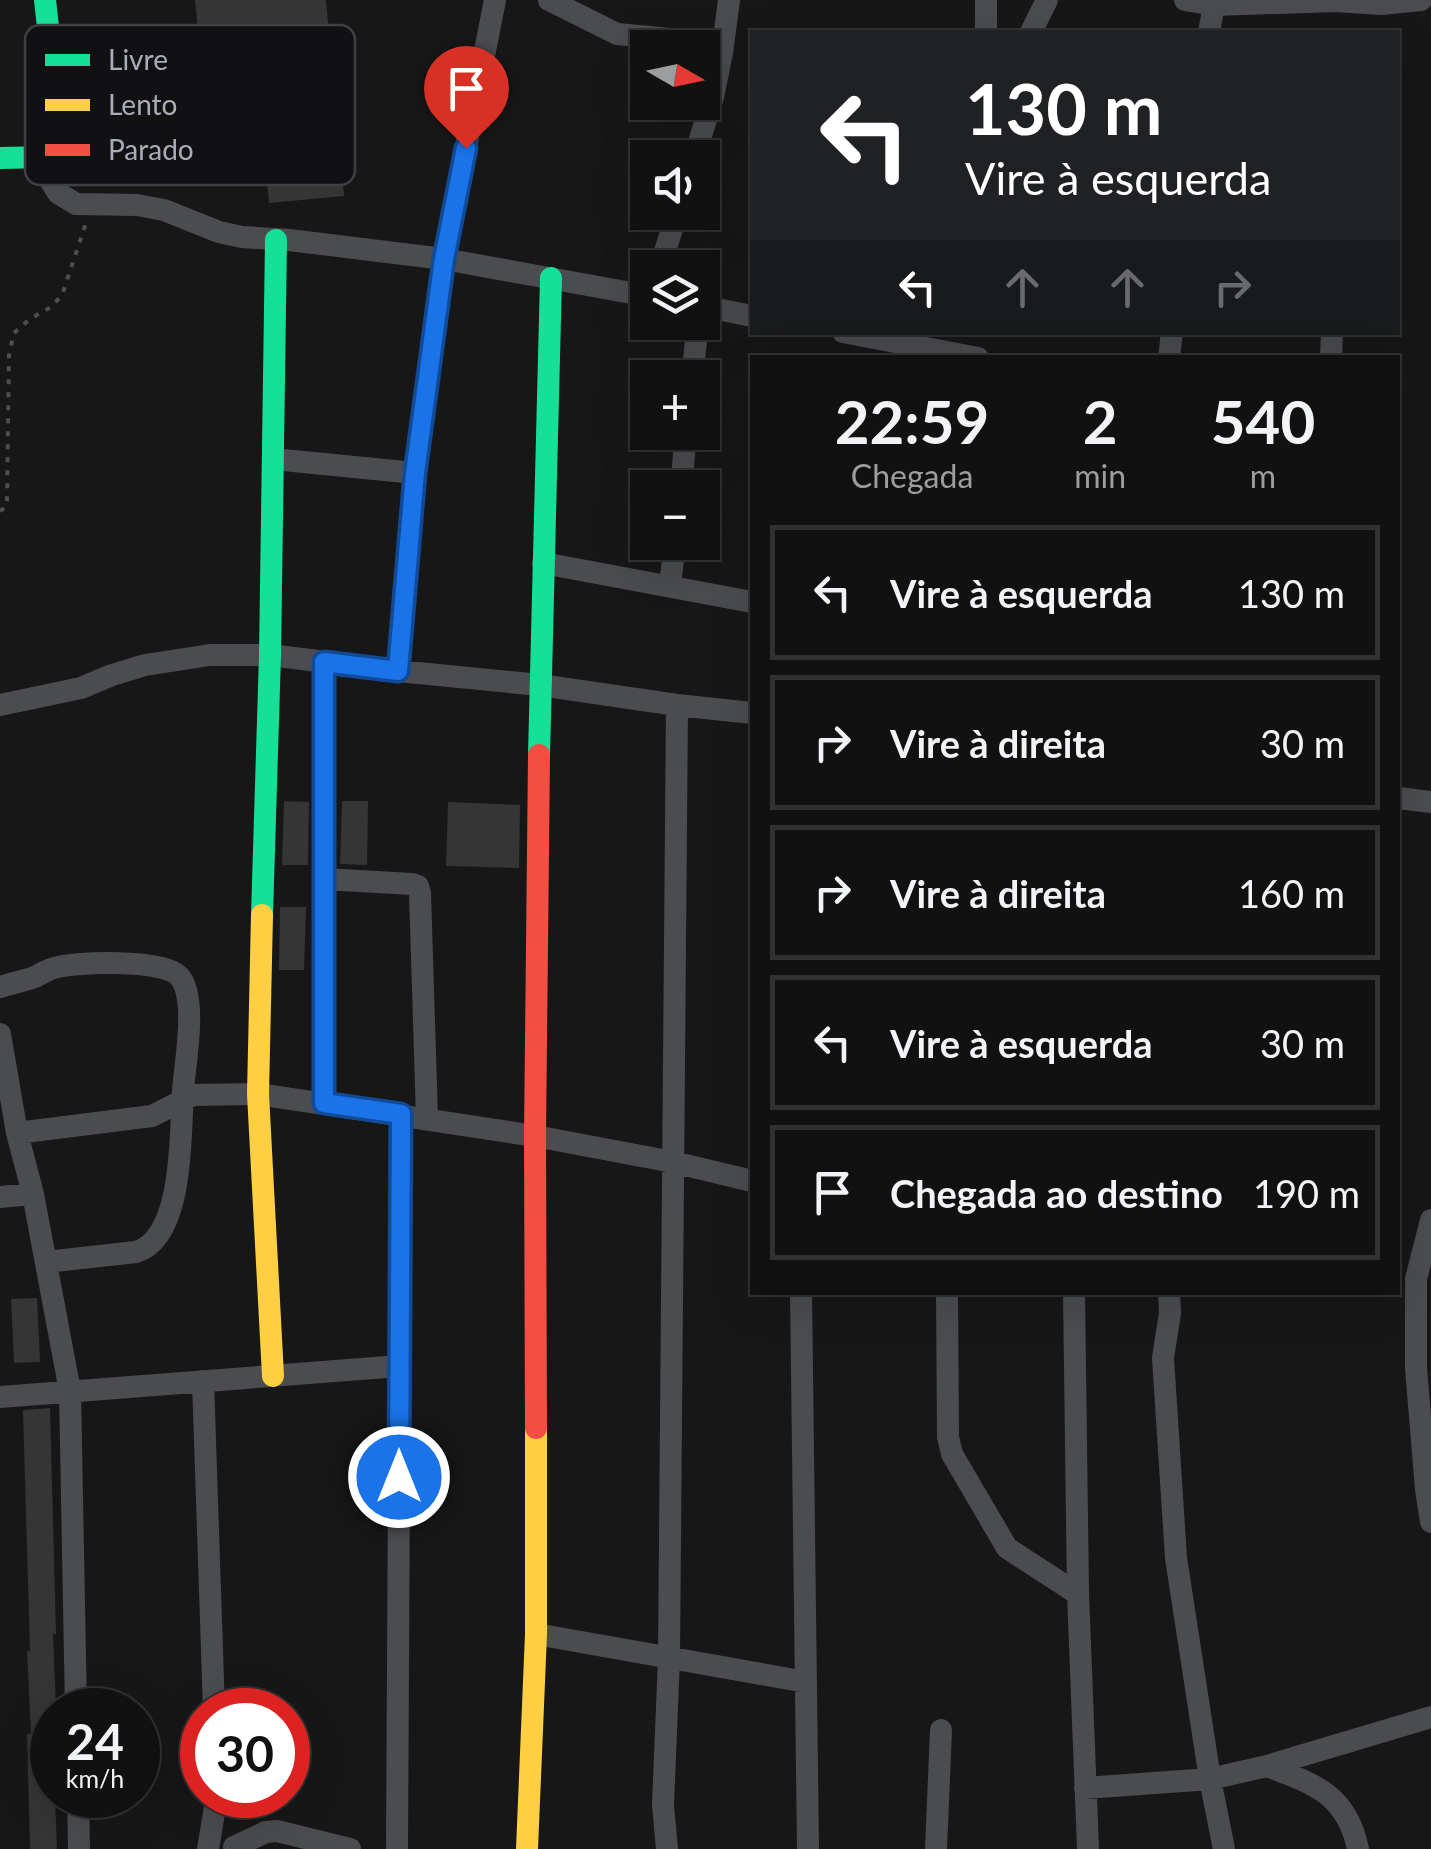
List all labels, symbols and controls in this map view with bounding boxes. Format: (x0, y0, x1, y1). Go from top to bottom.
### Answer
legend (25, 25, 355, 185)
north arrow (630, 30, 720, 120)
map controls (630, 30, 720, 560)
text: Livre (108, 42, 168, 76)
pin (424, 46, 509, 149)
icon: arrive (439, 61, 494, 116)
text: 130 m (965, 66, 1162, 150)
icon: left (800, 70, 930, 200)
text: Lento (108, 87, 177, 121)
text: Parado (108, 132, 194, 166)
button: sound (630, 140, 720, 230)
text: Vire à esquerda (965, 151, 1271, 205)
button: layers (630, 250, 720, 340)
icon: left (890, 260, 945, 315)
icon: ahead (995, 260, 1050, 315)
icon: ahead (1100, 260, 1155, 315)
icon: right (1205, 260, 1260, 315)
button: + (630, 360, 720, 450)
text: 22:59 (835, 385, 989, 457)
text: 2 (1083, 385, 1118, 457)
text: 540 (1211, 385, 1315, 457)
text: Chegada (851, 456, 973, 495)
text: min (1074, 456, 1126, 495)
text: m (1250, 456, 1276, 495)
button: − (630, 470, 720, 560)
icon: left (805, 565, 860, 620)
text: Vire à esquerda (890, 570, 1153, 616)
text: 130 m (1238, 570, 1345, 616)
icon: right (805, 715, 860, 770)
text: Vire à direita (890, 720, 1106, 766)
text: 30 m (1260, 720, 1345, 766)
icon: right (805, 865, 860, 920)
text: Vire à direita (890, 870, 1106, 916)
text: 160 m (1238, 870, 1345, 916)
icon: left (805, 1015, 860, 1070)
text: Vire à esquerda (890, 1020, 1153, 1066)
text: 30 m (1260, 1020, 1345, 1066)
icon: arrive (805, 1165, 860, 1220)
text: Chegada ao destino (890, 1170, 1223, 1216)
text: 190 m (1253, 1170, 1360, 1216)
position arrow (347, 1425, 451, 1529)
speed limit sign: 30 (180, 1688, 310, 1818)
text: 24 (66, 1711, 124, 1771)
text: km/h (66, 1763, 124, 1793)

